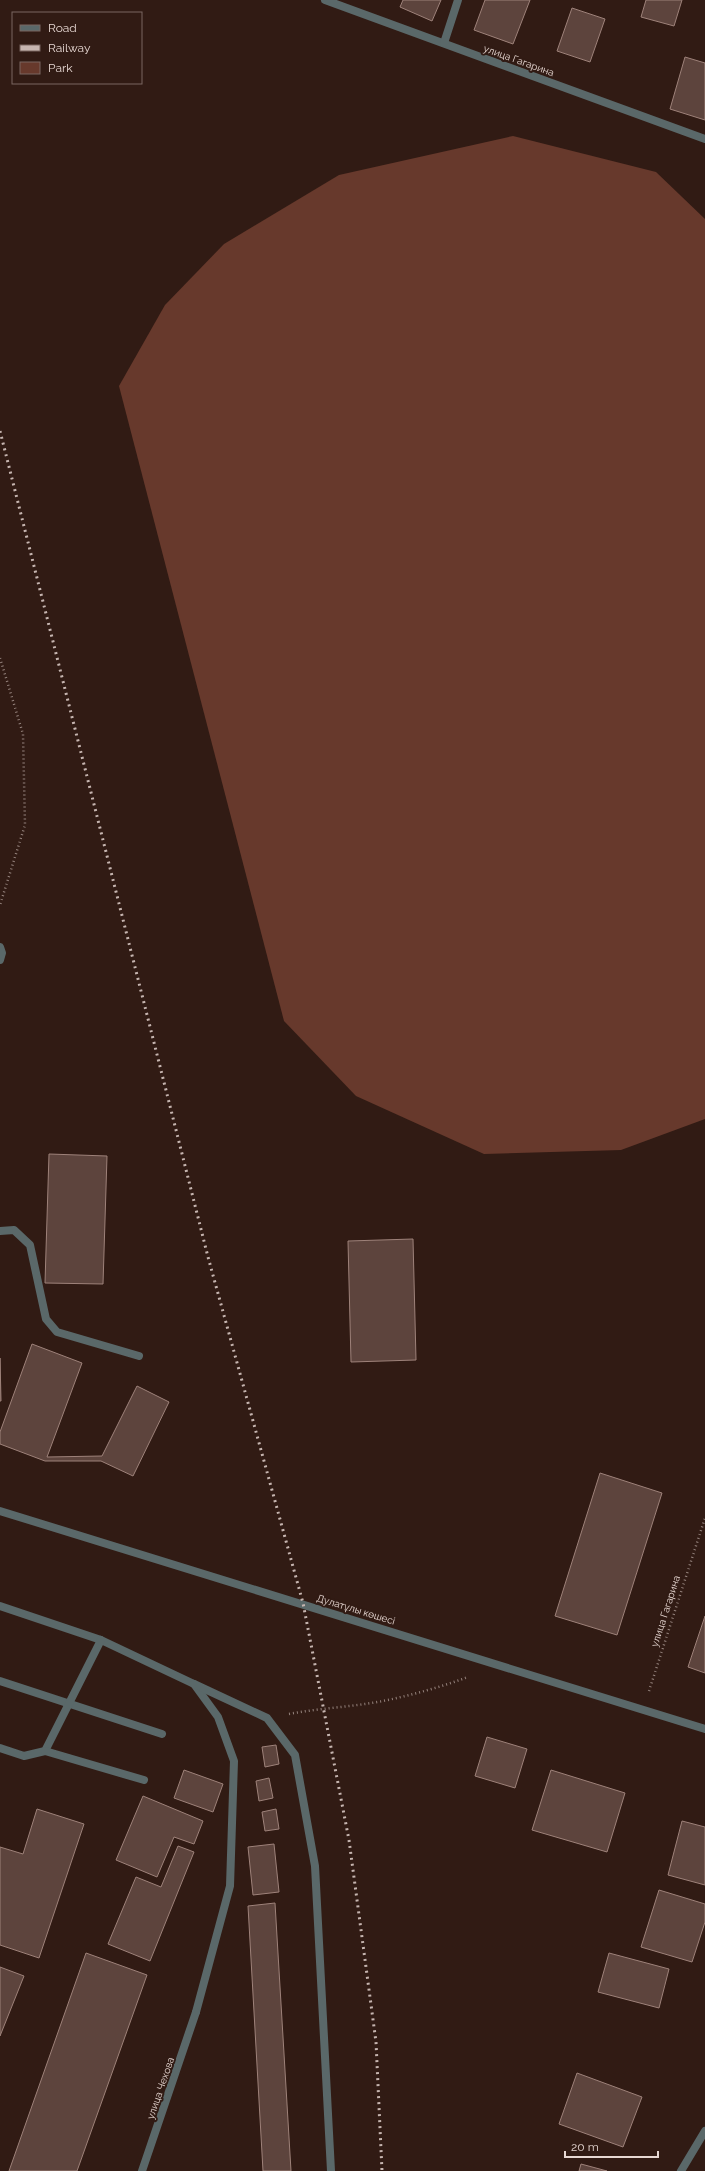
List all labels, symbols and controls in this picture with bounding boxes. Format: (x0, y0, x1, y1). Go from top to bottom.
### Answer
legend (12, 12, 142, 84)
text: Road (48, 21, 77, 35)
text: Railway (48, 41, 91, 55)
street label: улица Гагарина (482, 43, 556, 78)
text: Park (48, 61, 73, 75)
street label: улица Гагарина (649, 1574, 682, 1648)
street label: Дулатұлы көшесі (315, 1592, 396, 1627)
street label: улица Чехова (145, 2056, 176, 2121)
scale bar (565, 2133, 658, 2159)
text: 20 m (571, 2140, 599, 2154)

